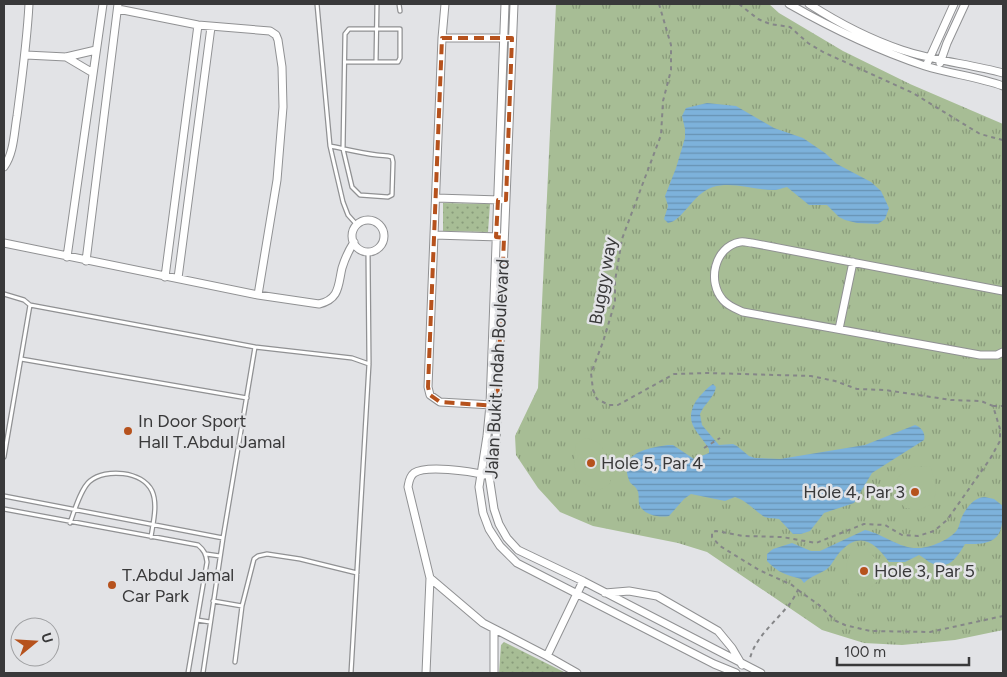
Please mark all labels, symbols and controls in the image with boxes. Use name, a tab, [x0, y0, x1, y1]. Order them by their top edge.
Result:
street label: Buggy way	[584, 235, 622, 326]
street label: Jalan Bukit Indah Boulevard	[480, 258, 514, 480]
place label: In Door Sport Hall T.Abdul Jamal	[138, 410, 285, 453]
marker: In Door Sport Hall T.Abdul Jamal	[122, 425, 134, 437]
place label: Hole 5, Par 4	[601, 452, 703, 474]
marker: Hole 5, Par 4	[585, 457, 597, 469]
place label: Hole 4, Par 3	[803, 481, 905, 503]
marker: Hole 4, Par 3	[909, 486, 921, 498]
place label: Hole 3, Par 5	[874, 560, 975, 582]
place label: T.Abdul Jamal Car Park	[122, 564, 234, 607]
marker: Hole 3, Par 5	[858, 565, 870, 577]
marker: T.Abdul Jamal Car Park	[106, 579, 118, 591]
north arrow	[10, 617, 60, 667]
text: U	[37, 631, 56, 645]
scale bar	[837, 634, 970, 666]
text: 100 m	[844, 643, 886, 661]

